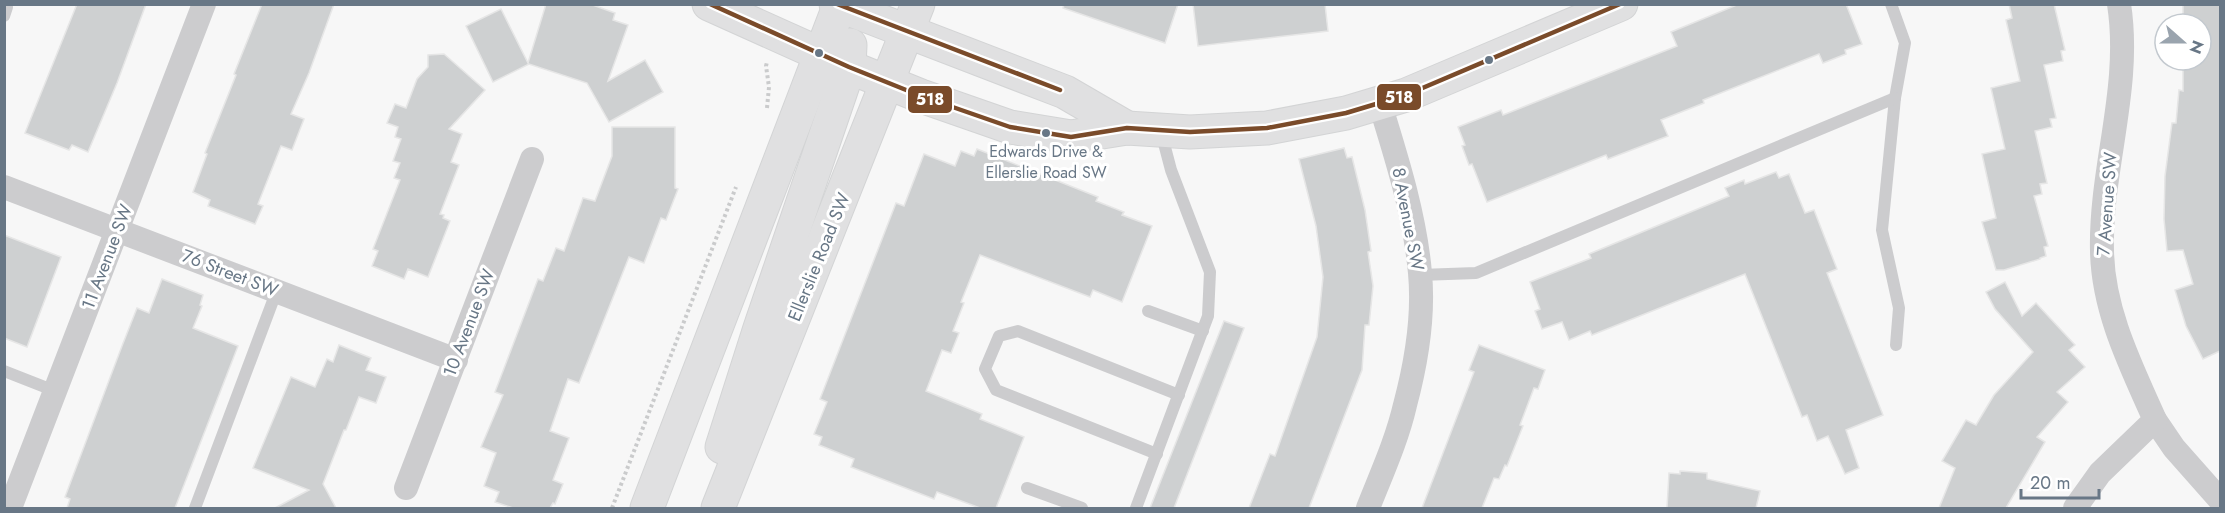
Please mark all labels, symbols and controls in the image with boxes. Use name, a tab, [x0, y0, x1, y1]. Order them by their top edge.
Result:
north arrow	[2153, 12, 2213, 72]
text: N	[2184, 37, 2210, 57]
unlabelled marker	[813, 47, 825, 59]
unlabelled marker	[1483, 54, 1495, 66]
line badge: 518	[1376, 83, 1422, 111]
line badge: 518	[907, 85, 953, 114]
text: 518	[1385, 86, 1413, 109]
text: 518	[916, 88, 944, 111]
marker: Edwards Drive & Ellerslie Road SW	[1040, 127, 1052, 139]
place label: Edwards Drive & Ellerslie Road SW	[985, 140, 1107, 184]
street label: 7 Avenue SW	[2090, 151, 2124, 257]
street label: 8 Avenue SW	[1385, 165, 1431, 273]
street label: Ellerslie Road SW	[781, 189, 857, 325]
street label: 11 Avenue SW	[75, 200, 139, 313]
street label: 76 Street SW	[178, 243, 282, 303]
street label: 10 Avenue SW	[437, 265, 502, 381]
scale bar	[2021, 462, 2099, 500]
text: 20 m	[2030, 470, 2070, 496]

